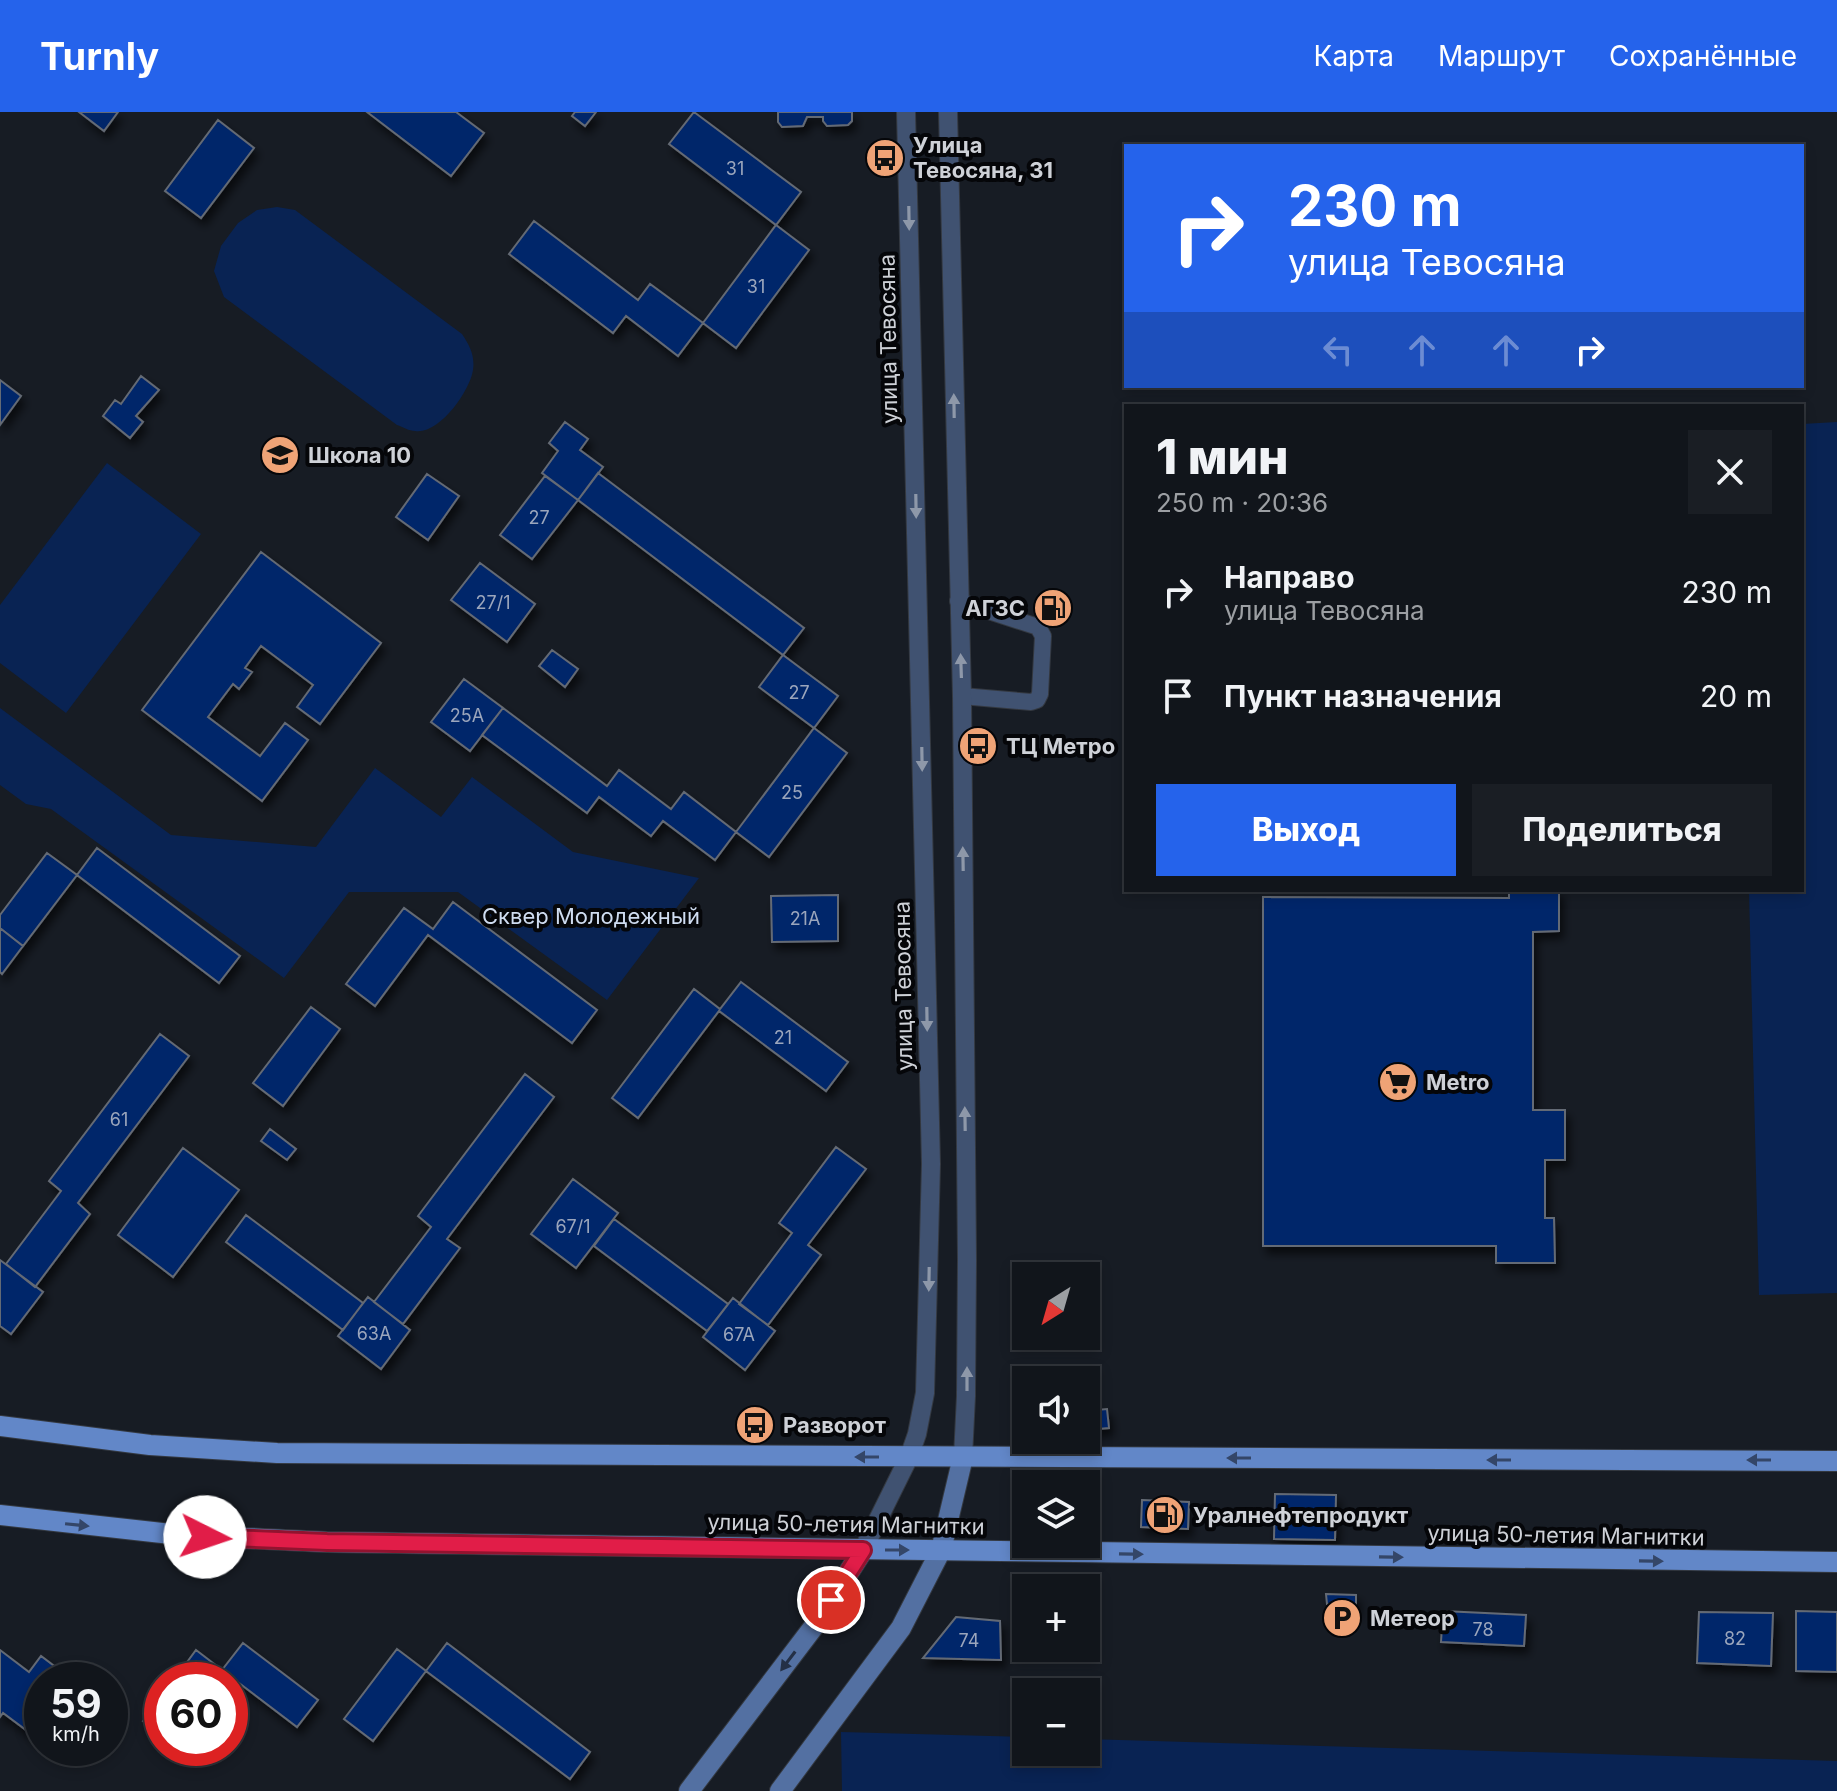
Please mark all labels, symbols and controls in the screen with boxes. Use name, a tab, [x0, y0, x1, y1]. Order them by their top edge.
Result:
text: Turnly	[40, 33, 159, 79]
text: Карта	[1314, 39, 1394, 73]
text: Маршрут	[1438, 39, 1565, 73]
text: Сохранённые	[1609, 39, 1797, 73]
place label: Улица Тевосяна, 31	[913, 132, 1053, 183]
bus stop icon: Улица Тевосяна, 31	[864, 137, 906, 179]
house number: 31	[726, 158, 744, 179]
text: 230 m	[1288, 172, 1462, 240]
icon: right	[1156, 176, 1260, 280]
one-way arrow	[903, 206, 915, 231]
text: улица Тевосяна	[1288, 240, 1566, 284]
street label: улица Тевосяна	[874, 254, 902, 424]
house number: 31	[747, 276, 765, 297]
icon: left	[1316, 328, 1360, 372]
icon: ahead	[1400, 328, 1444, 372]
icon: ahead	[1484, 328, 1528, 372]
icon: right	[1568, 328, 1612, 372]
one-way arrow	[948, 393, 960, 418]
text: 1 мин	[1156, 427, 1288, 486]
button: close	[1688, 430, 1772, 514]
school or university icon: Школа 10	[259, 434, 301, 476]
place label: Школа 10	[308, 442, 411, 468]
text: 250 m · 20:36	[1156, 487, 1328, 518]
one-way arrow	[910, 494, 923, 519]
house number: 27	[528, 507, 550, 528]
text: Направо	[1224, 559, 1355, 595]
icon: right	[1156, 570, 1200, 614]
text: 230 m	[1682, 574, 1772, 610]
fuel station icon: АГЗС	[1032, 587, 1074, 629]
house number: 27/1	[476, 592, 510, 613]
place label: АГЗС	[965, 595, 1025, 621]
text: улица Тевосяна	[1224, 595, 1425, 626]
one-way arrow	[955, 653, 968, 678]
icon: arrive	[1156, 674, 1200, 718]
text: Пункт назначения	[1224, 678, 1502, 714]
text: 20 m	[1700, 678, 1772, 714]
house number: 27	[788, 682, 810, 703]
house number: 25А	[450, 705, 484, 726]
bus stop icon: ТЦ Метро	[957, 725, 999, 767]
place label: ТЦ Метро	[1006, 733, 1115, 759]
one-way arrow	[916, 747, 929, 772]
house number: 25	[781, 782, 803, 803]
button: Выход	[1156, 784, 1456, 876]
button: Поделиться	[1472, 784, 1772, 876]
one-way arrow	[957, 846, 969, 871]
street label: улица Тевосяна	[889, 901, 917, 1071]
park label: Сквер Молодежный	[482, 903, 700, 929]
house number: 21А	[790, 908, 820, 929]
one-way arrow	[921, 1007, 933, 1032]
house number: 21	[774, 1027, 792, 1048]
supermarket icon: Metro	[1377, 1061, 1419, 1103]
place label: Metro	[1426, 1069, 1490, 1095]
one-way arrow	[959, 1106, 971, 1131]
house number: 61	[110, 1109, 128, 1130]
house number: 67/1	[555, 1216, 591, 1237]
north arrow	[1012, 1262, 1100, 1350]
map controls	[1012, 1262, 1100, 1766]
one-way arrow	[923, 1267, 936, 1292]
house number: 63А	[357, 1323, 391, 1344]
house number: 67А	[723, 1324, 755, 1345]
one-way arrow	[960, 1366, 973, 1391]
button: sound	[1012, 1366, 1100, 1454]
bus stop icon: Разворот	[734, 1404, 776, 1446]
place label: Разворот	[783, 1412, 886, 1438]
one-way arrow	[854, 1451, 879, 1463]
one-way arrow	[1226, 1452, 1251, 1464]
one-way arrow	[1486, 1454, 1511, 1466]
one-way arrow	[1746, 1454, 1771, 1467]
button: layers	[1012, 1470, 1100, 1558]
fuel station icon: Уралнефтепродукт	[1144, 1494, 1186, 1536]
position arrow	[163, 1495, 247, 1579]
place label: Уралнефтепродукт	[1193, 1502, 1408, 1528]
street label: улица 50-летия Магнитки	[707, 1509, 985, 1539]
one-way arrow	[65, 1518, 90, 1531]
street label: улица 50-летия Магнитки	[1427, 1520, 1705, 1550]
one-way arrow	[885, 1544, 910, 1556]
one-way arrow	[1119, 1548, 1144, 1561]
one-way arrow	[1379, 1551, 1404, 1564]
one-way arrow	[1639, 1554, 1664, 1567]
pin	[797, 1566, 865, 1634]
button: +	[1012, 1574, 1100, 1662]
icon: arrive	[809, 1578, 853, 1622]
parking icon: Метеор	[1321, 1597, 1363, 1639]
place label: Метеор	[1370, 1605, 1455, 1631]
house number: 78	[1472, 1619, 1494, 1640]
house number: 82	[1724, 1628, 1746, 1649]
house number: 74	[959, 1630, 979, 1651]
one-way arrow	[780, 1651, 796, 1671]
speed limit sign: 60	[144, 1662, 248, 1766]
button: −	[1012, 1678, 1100, 1766]
text: 59	[50, 1679, 102, 1728]
text: km/h	[52, 1722, 100, 1746]

